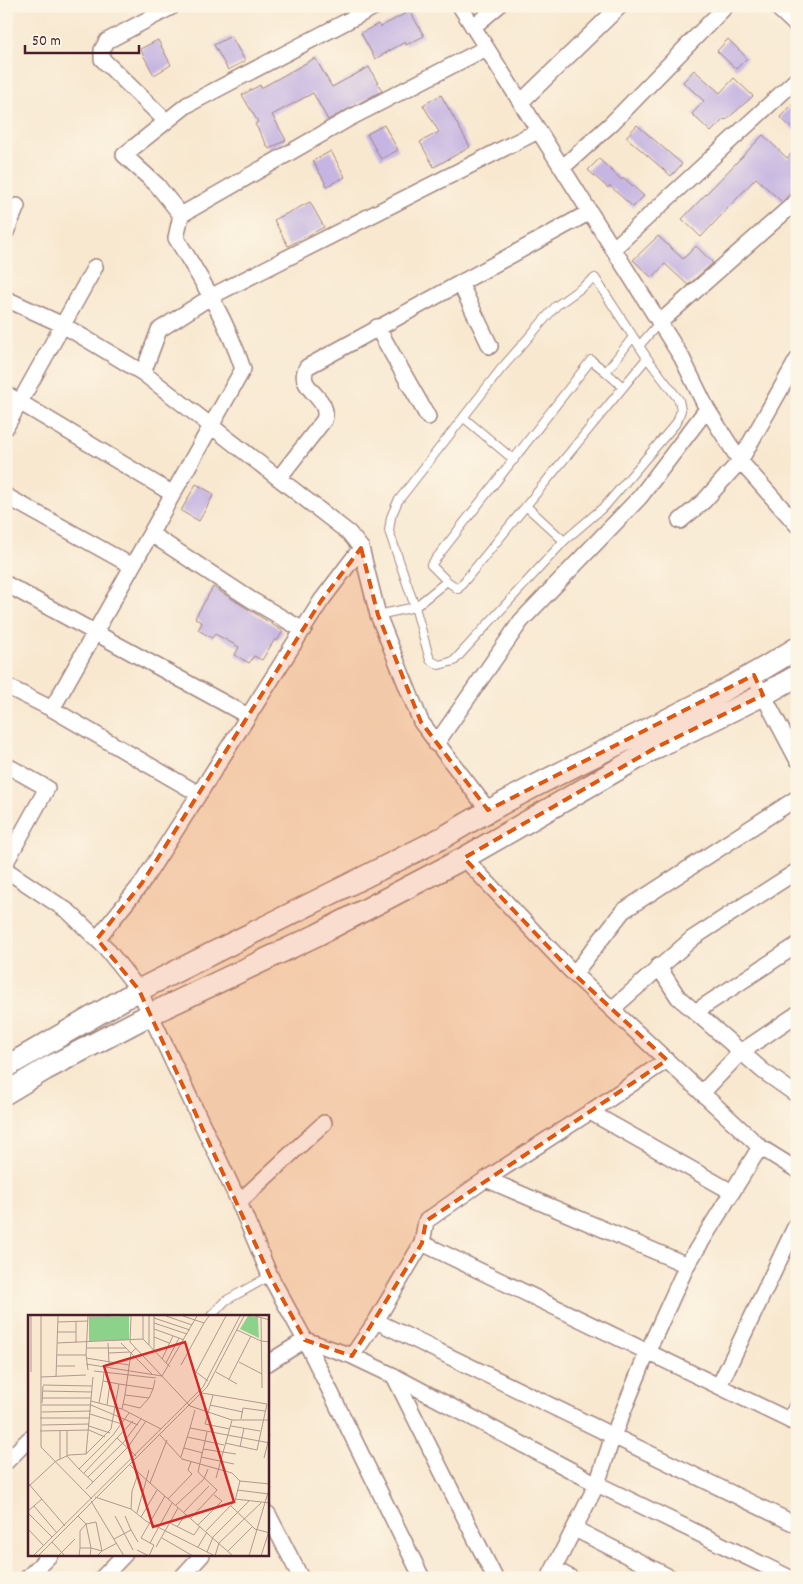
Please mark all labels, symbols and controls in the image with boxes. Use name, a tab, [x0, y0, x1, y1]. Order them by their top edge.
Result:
scale bar	[25, 22, 139, 54]
text: 50 m	[32, 31, 61, 53]
inset map	[28, 1315, 269, 1556]

